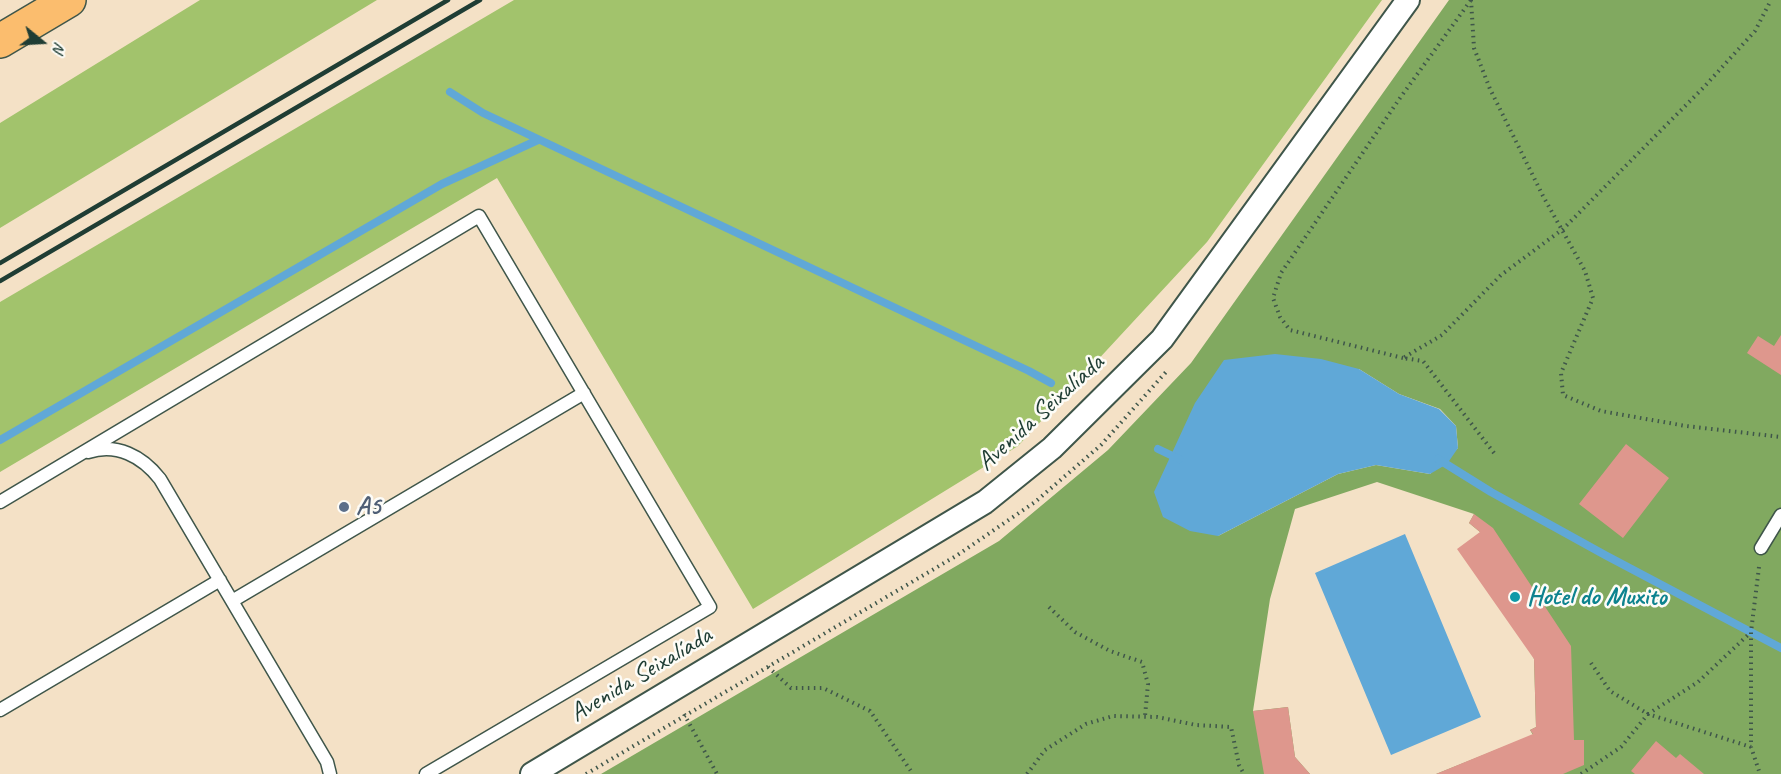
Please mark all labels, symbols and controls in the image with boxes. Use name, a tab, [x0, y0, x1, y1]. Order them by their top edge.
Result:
north arrow	[12, 12, 72, 72]
text: N	[48, 40, 70, 55]
street label: Avenida Seixalíada	[971, 348, 1111, 478]
place label: A5	[356, 491, 381, 523]
marker: A5	[337, 500, 351, 514]
place label: Hotel do Muxito	[1527, 581, 1666, 613]
marker: Hotel do Muxito	[1508, 590, 1522, 604]
street label: Avenida Seixalíada	[564, 620, 718, 730]

